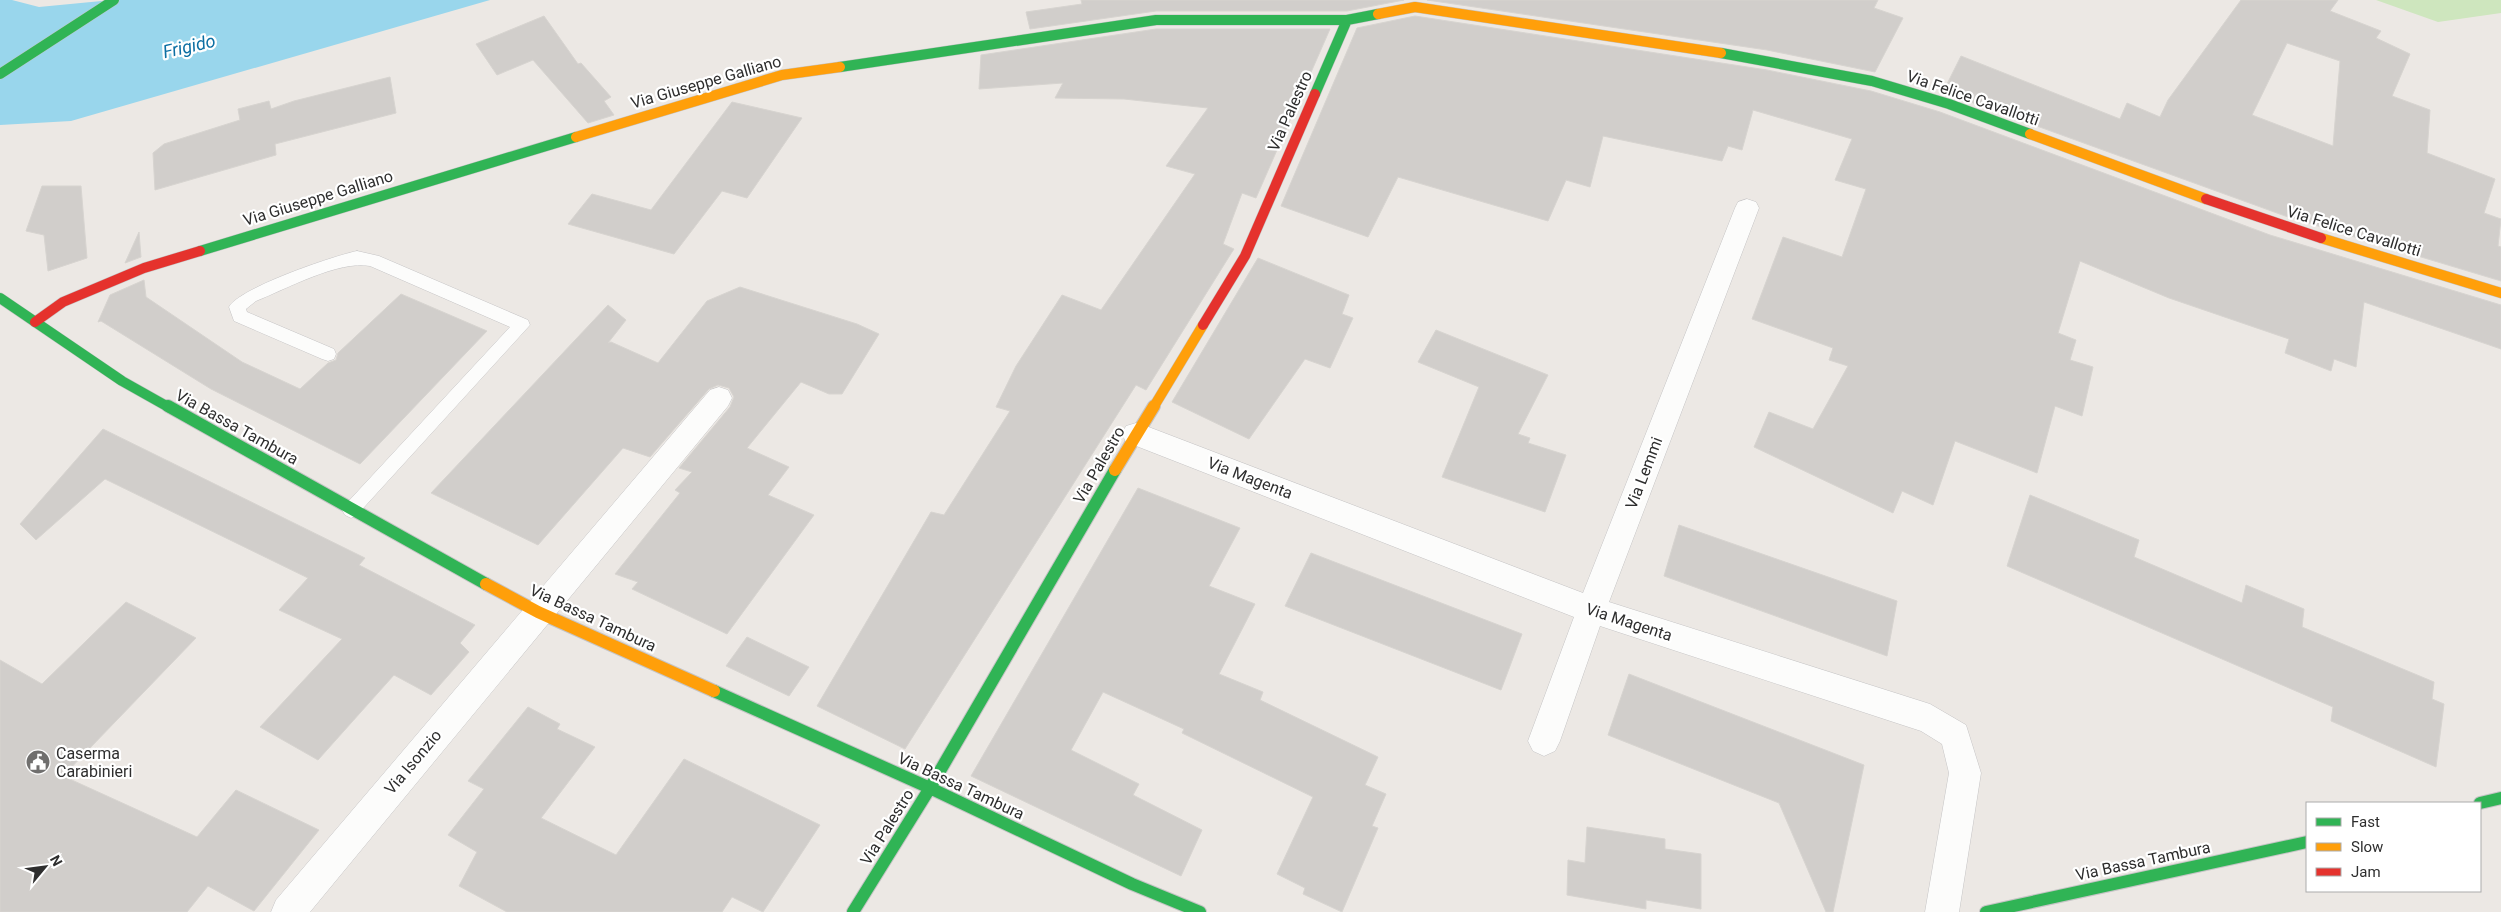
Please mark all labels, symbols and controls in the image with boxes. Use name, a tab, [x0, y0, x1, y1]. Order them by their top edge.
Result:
water label: Frigido	[161, 30, 217, 62]
street label: Via Giuseppe Galliano	[629, 51, 783, 113]
street label: Via Felice Cavallotti	[1904, 66, 2042, 130]
street label: Via Palestro	[1264, 68, 1316, 154]
street label: Via Giuseppe Galliano	[241, 166, 395, 230]
street label: Via Felice Cavallotti	[2285, 202, 2423, 260]
street label: Via Bassa Tambura	[172, 385, 302, 469]
street label: Via Palestro	[1069, 423, 1129, 507]
street label: Via Lemmi	[1622, 434, 1666, 512]
street label: Via Magenta	[1205, 453, 1295, 503]
street label: Via Bassa Tambura	[527, 580, 659, 656]
street label: Via Magenta	[1583, 599, 1675, 645]
street label: Via Isonzio	[381, 726, 445, 798]
place label: Caserma Carabinieri	[56, 744, 132, 781]
street label: Via Bassa Tambura	[895, 748, 1027, 824]
public building icon: Caserma Carabinieri	[25, 749, 51, 775]
street label: Via Palestro	[856, 786, 918, 868]
legend	[2306, 802, 2481, 892]
text: Fast	[2351, 813, 2380, 831]
street label: Via Bassa Tambura	[2074, 837, 2212, 885]
text: Slow	[2351, 838, 2383, 856]
north arrow	[20, 842, 70, 892]
text: N	[47, 852, 66, 869]
text: Jam	[2351, 863, 2381, 881]

